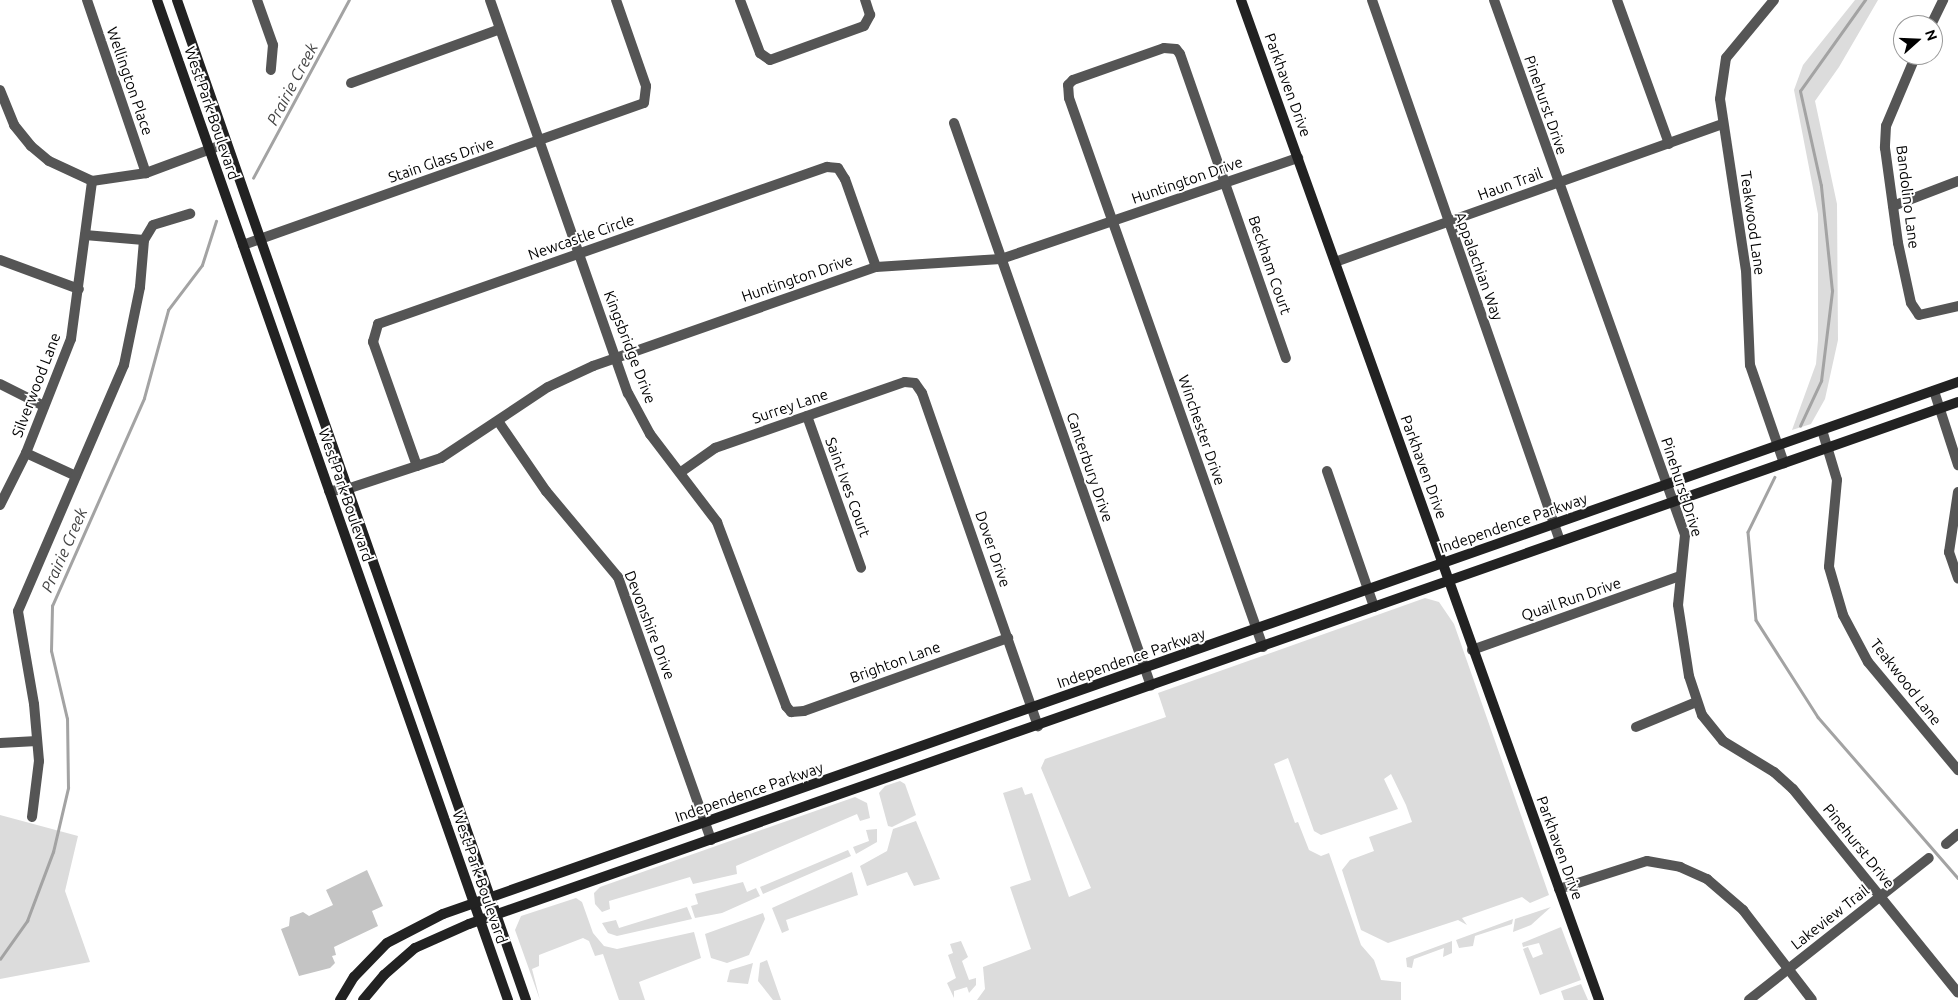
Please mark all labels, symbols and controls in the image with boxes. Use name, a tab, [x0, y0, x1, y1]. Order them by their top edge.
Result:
north arrow	[1893, 15, 1943, 65]
street label: Wellington Place	[103, 25, 157, 137]
text: N	[1922, 28, 1940, 43]
street label: Parkhaven Drive	[1261, 31, 1315, 139]
water label: Prairie Creek	[262, 40, 322, 128]
street label: West Park Boulevard	[181, 44, 243, 182]
street label: Pinehurst Drive	[1521, 53, 1571, 157]
street label: Stain Glass Drive	[386, 133, 496, 187]
street label: Bandolino Lane	[1893, 144, 1923, 250]
street label: Huntington Drive	[1129, 153, 1245, 207]
street label: Haun Trail	[1475, 164, 1545, 204]
street label: Teakwood Lane	[1737, 170, 1769, 276]
street label: Appalachian Way	[1451, 209, 1507, 323]
street label: Newcastle Circle	[526, 210, 636, 264]
street label: Beckham Court	[1245, 213, 1295, 317]
street label: Huntington Drive	[739, 251, 855, 305]
street label: Kingsbridge Drive	[600, 288, 660, 406]
street label: Silverwood Lane	[8, 330, 64, 440]
street label: Winchester Drive	[1175, 372, 1229, 488]
street label: Surrey Lane	[750, 385, 830, 427]
street label: Canterbury Drive	[1063, 410, 1117, 524]
street label: Parkhaven Drive	[1397, 413, 1451, 521]
street label: West Park Boulevard	[315, 426, 377, 564]
street label: Saint Ives Court	[822, 435, 874, 539]
street label: Pinehurst Drive	[1657, 435, 1707, 539]
street label: Independence Parkway	[1436, 489, 1590, 557]
water label: Prairie Creek	[37, 505, 91, 595]
street label: Dover Drive	[972, 508, 1014, 590]
street label: Devonshire Drive	[621, 568, 679, 682]
street label: Quail Run Drive	[1519, 574, 1623, 624]
street label: Independence Parkway	[1054, 624, 1208, 692]
street label: Teakwood Lane	[1867, 635, 1945, 729]
street label: Brighton Lane	[847, 637, 943, 687]
street label: Independence Parkway	[672, 758, 826, 826]
street label: Parkhaven Drive	[1533, 794, 1587, 902]
street label: Pinehurst Drive	[1819, 800, 1899, 892]
street label: West Park Boulevard	[449, 808, 511, 946]
street label: Lakeview Trail	[1787, 881, 1873, 953]

